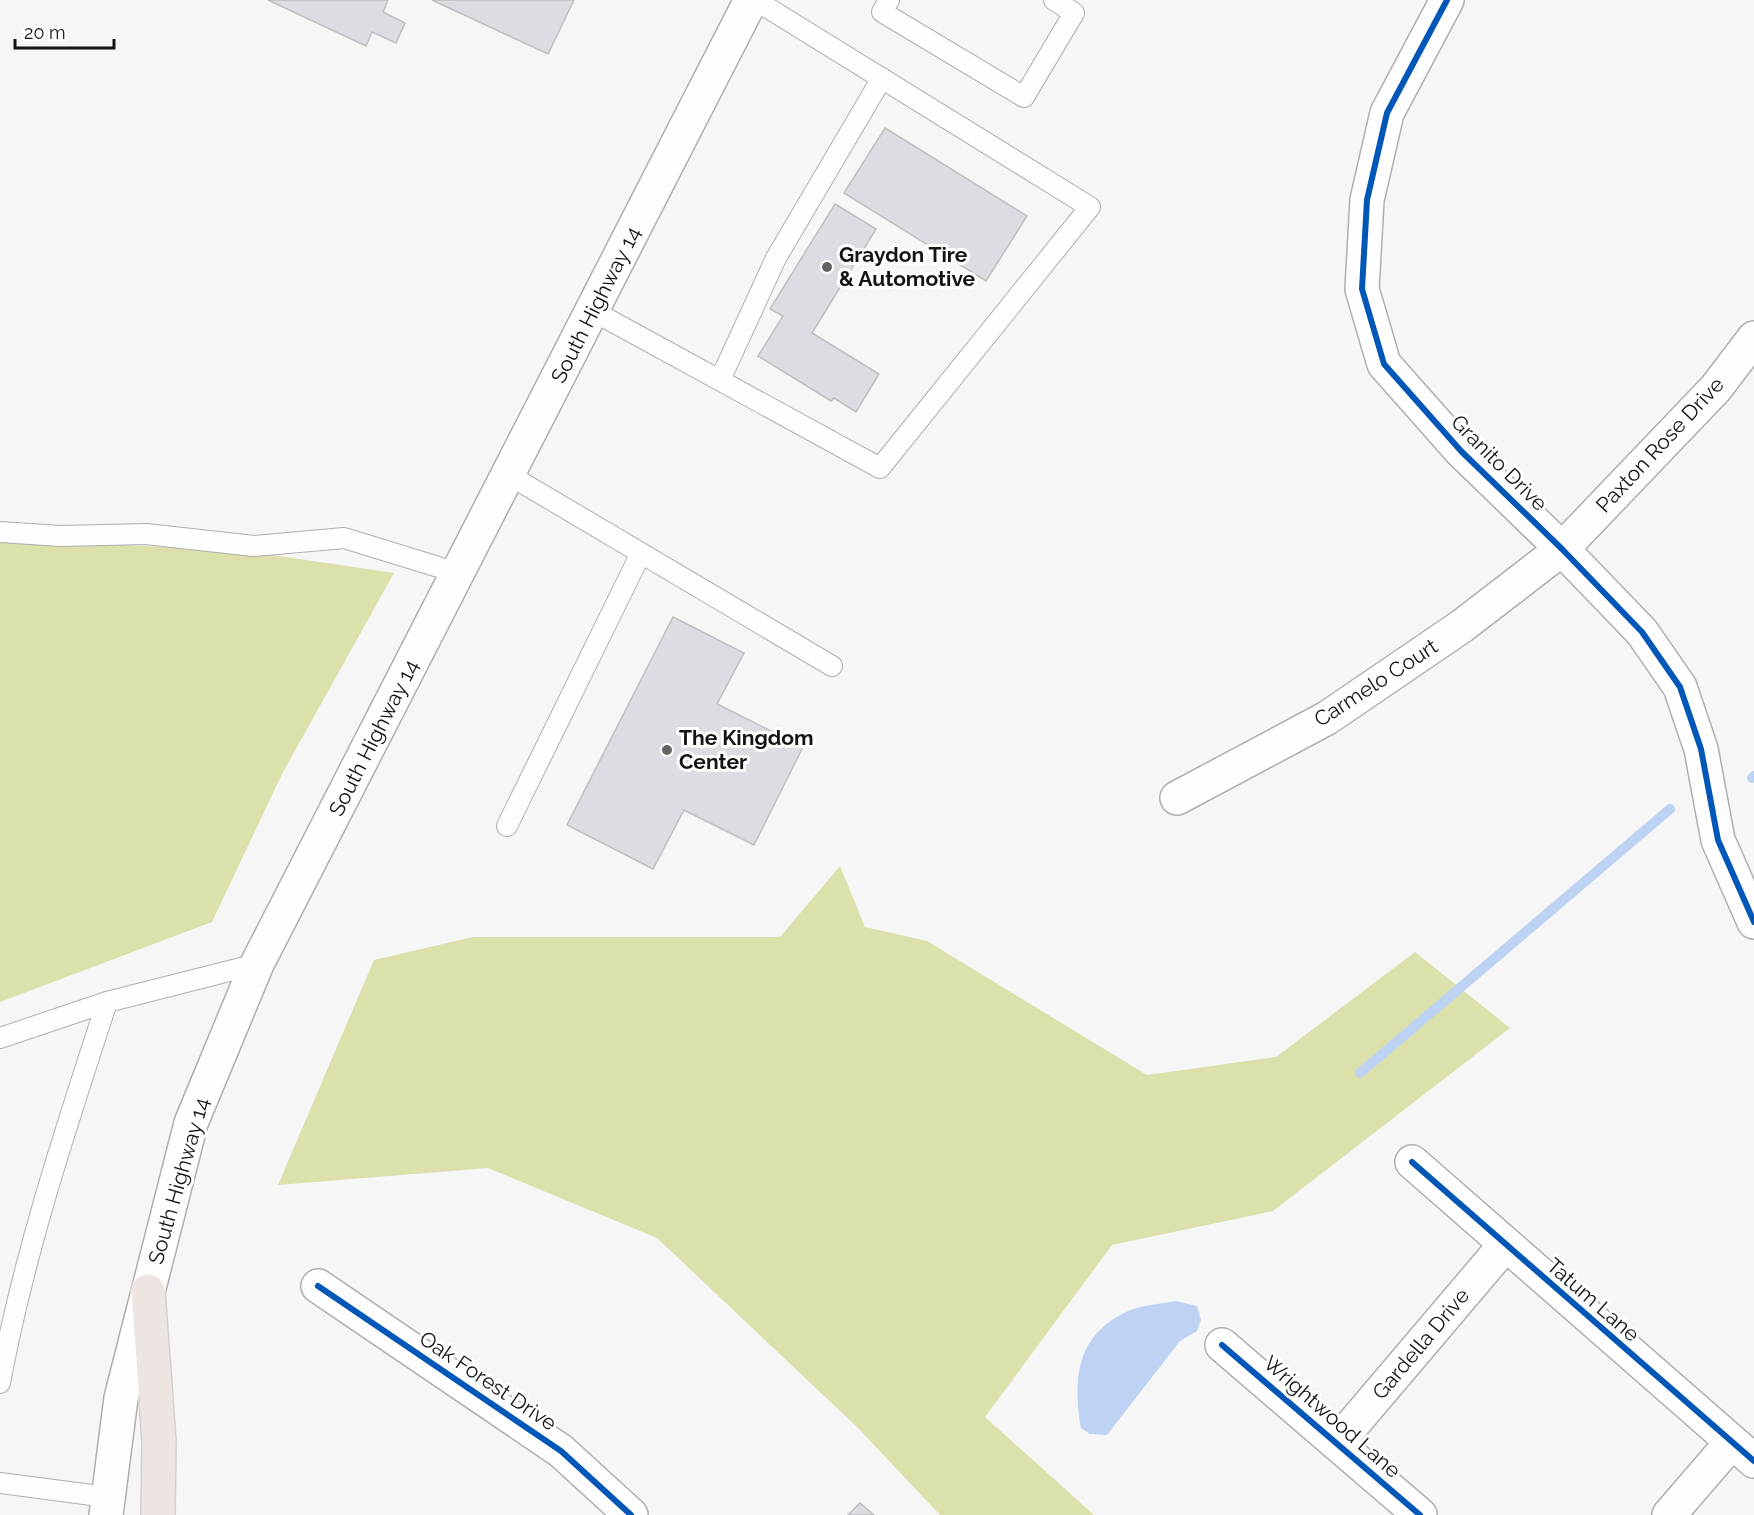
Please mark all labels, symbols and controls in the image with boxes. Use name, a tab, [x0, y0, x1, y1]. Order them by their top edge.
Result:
scale bar	[15, 12, 114, 50]
text: 20 m	[24, 22, 66, 43]
street label: South Highway 14	[545, 222, 646, 387]
place label: Graydon Tire & Automotive	[839, 242, 976, 291]
marker: Graydon Tire & Automotive	[820, 260, 834, 274]
street label: Paxton Rose Drive	[1591, 372, 1729, 517]
street label: Granito Drive	[1446, 409, 1553, 516]
street label: Carmelo Court	[1309, 633, 1442, 732]
street label: South Highway 14	[323, 655, 424, 820]
place label: The Kingdom Center	[679, 725, 814, 774]
marker: The Kingdom Center	[660, 743, 674, 757]
street label: South Highway 14	[143, 1095, 214, 1267]
street label: Tatum Lane	[1542, 1253, 1645, 1347]
street label: Gardella Drive	[1367, 1283, 1474, 1404]
street label: Oak Forest Drive	[415, 1326, 562, 1436]
street label: Wrightwood Lane	[1259, 1350, 1406, 1483]

